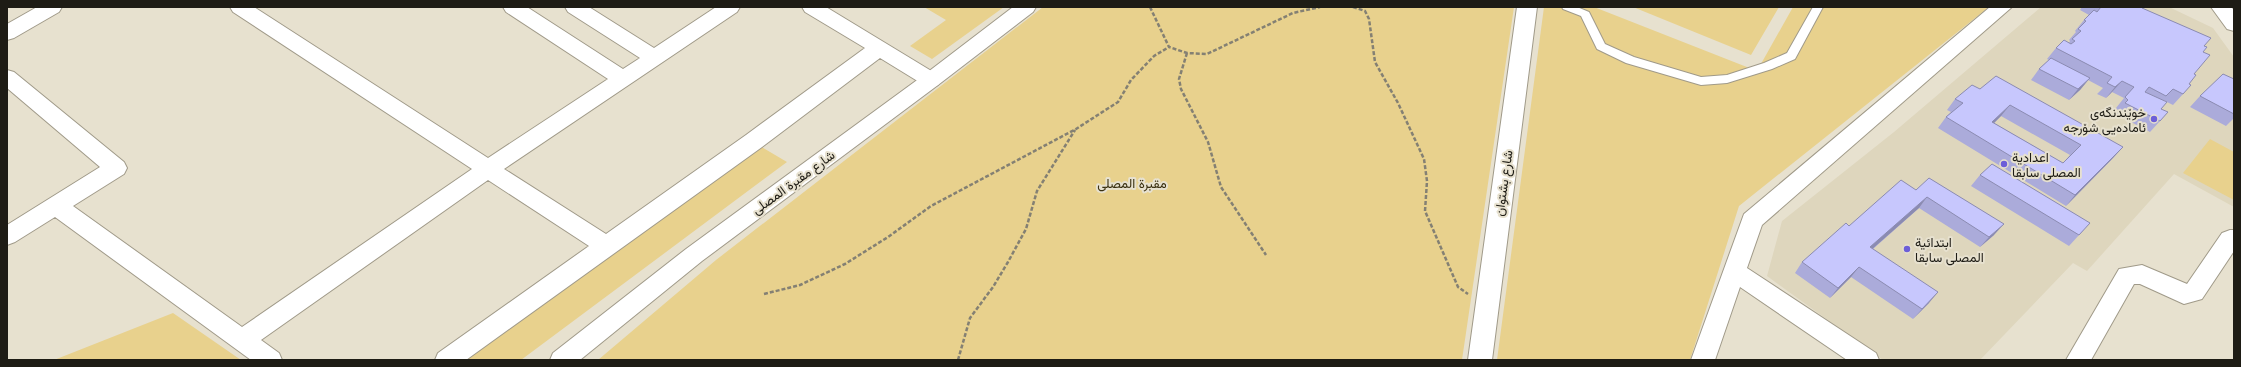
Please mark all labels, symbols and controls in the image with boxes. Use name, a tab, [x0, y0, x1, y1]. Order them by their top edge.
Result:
place label: خوێندنگەی ئامادەیی شۆرجە	[2063, 104, 2146, 136]
marker: خوێندنگەی ئامادەیی شۆرجە	[2149, 114, 2159, 124]
street label: شارع مقبرة المصلى	[748, 147, 839, 219]
street label: شارع بشتوان	[1490, 149, 1518, 217]
place label: اعدادية المصلى سابقا	[2012, 149, 2081, 181]
marker: اعدادية المصلى سابقا	[1999, 159, 2009, 169]
park label: مقبرة المصلى	[1097, 175, 1167, 192]
place label: ابتدائية المصلى سابقا	[1915, 234, 1984, 266]
marker: ابتدائية المصلى سابقا	[1902, 244, 1912, 254]

